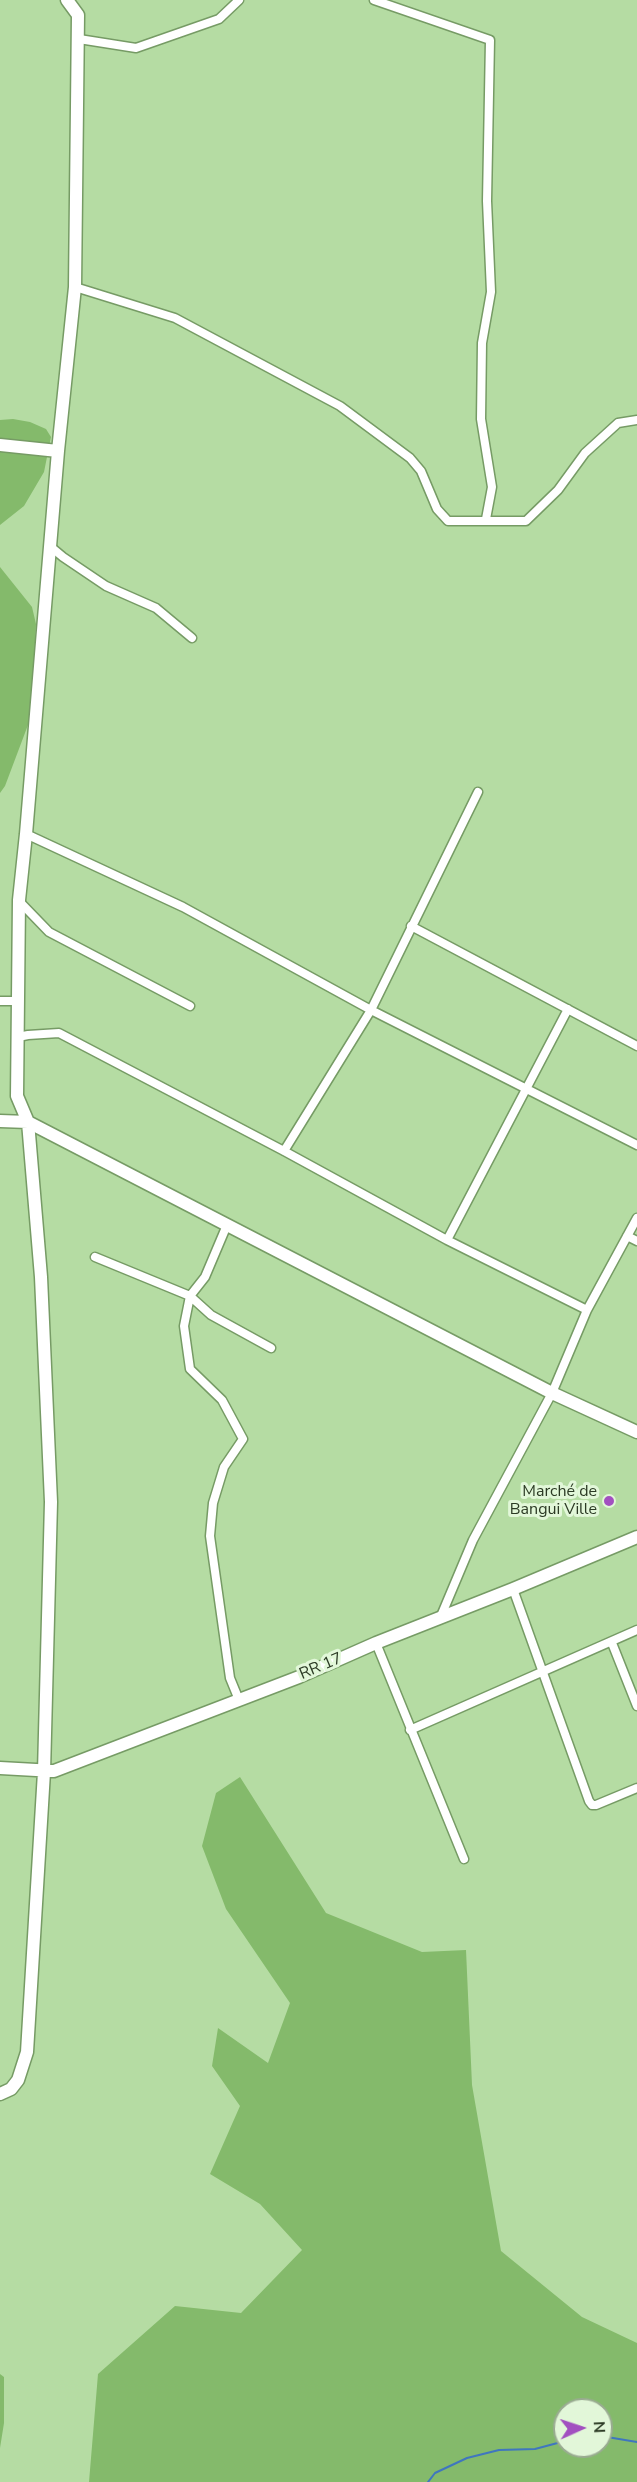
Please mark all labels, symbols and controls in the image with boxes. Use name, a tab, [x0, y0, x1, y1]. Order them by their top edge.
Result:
place label: Marché de Bangui Ville	[510, 1482, 597, 1520]
marker: Marché de Bangui Ville	[602, 1494, 616, 1508]
street label: RR 17	[297, 1649, 345, 1685]
north arrow	[553, 2398, 613, 2458]
text: N	[588, 2421, 610, 2434]

